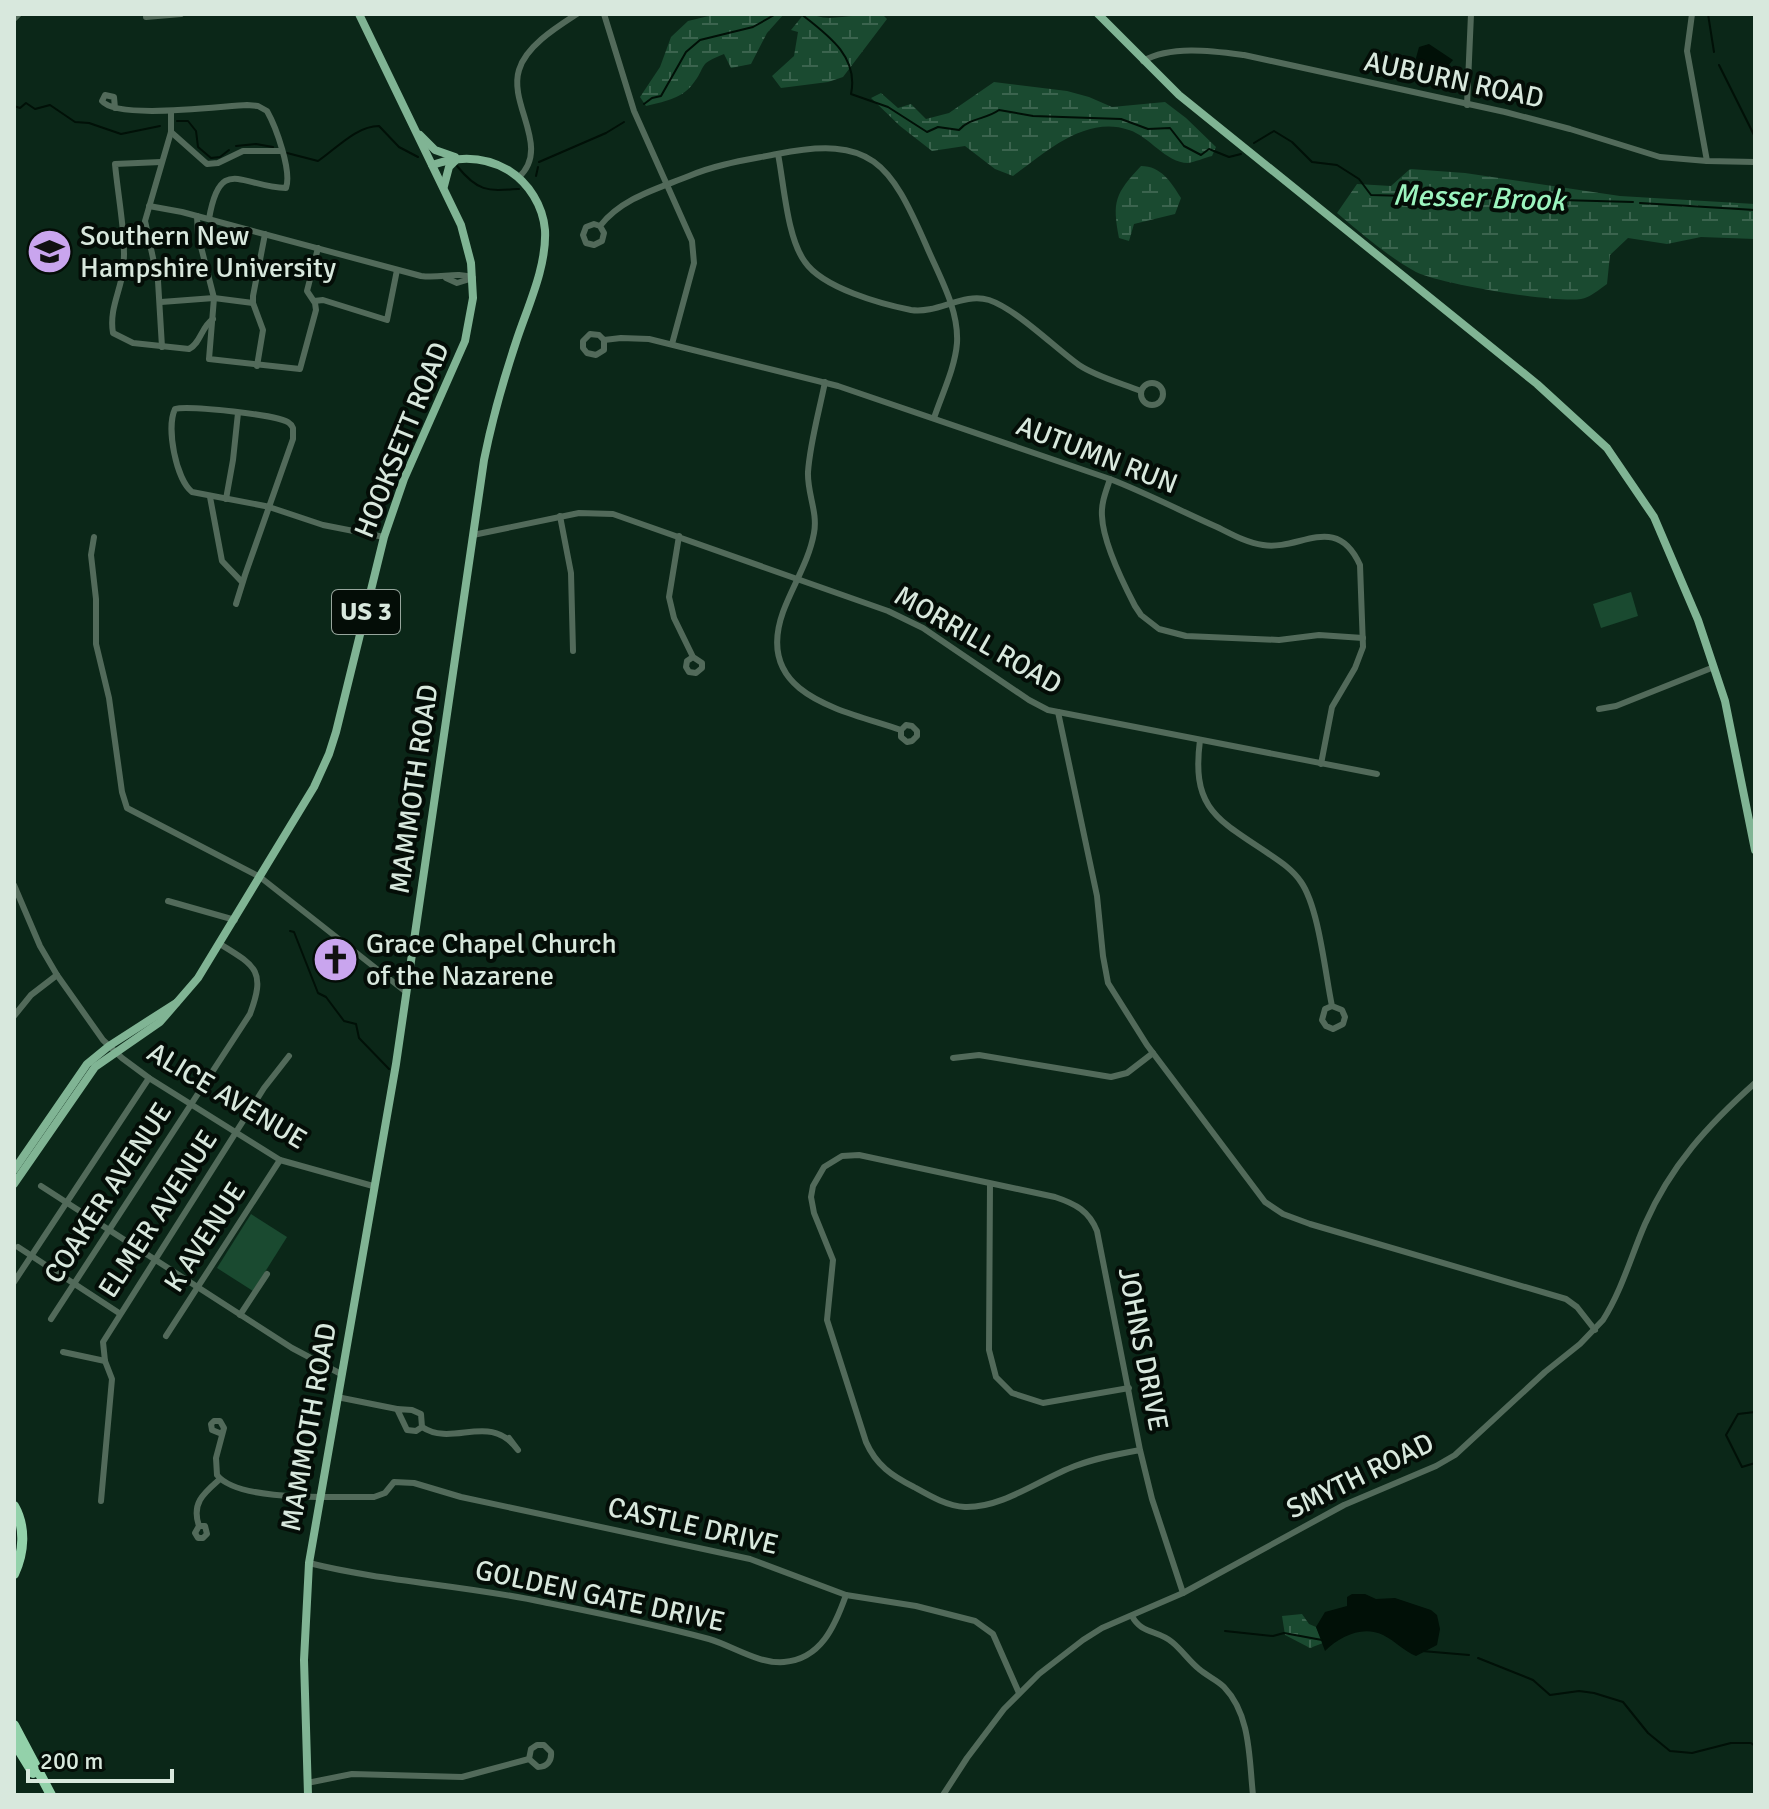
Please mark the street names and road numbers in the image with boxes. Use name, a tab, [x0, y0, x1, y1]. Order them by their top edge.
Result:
street label: AUBURN ROAD	[1361, 44, 1547, 116]
street label: HOOKSETT ROAD	[347, 337, 457, 543]
street label: AUTUMN RUN	[1012, 409, 1182, 501]
street label: MORRILL ROAD	[888, 578, 1068, 702]
road number: US 3	[332, 590, 400, 634]
street label: MAMMOTH ROAD	[382, 682, 446, 896]
street label: ALICE AVENUE	[141, 1035, 313, 1157]
street label: COAKER AVENUE	[37, 1096, 179, 1290]
street label: ELMER AVENUE	[91, 1124, 225, 1304]
street label: K AVENUE	[157, 1176, 253, 1298]
street label: JOHNS DRIVE	[1111, 1265, 1175, 1433]
street label: MAMMOTH ROAD	[274, 1320, 344, 1534]
street label: SMYTH ROAD	[1281, 1426, 1439, 1526]
street label: CASTLE DRIVE	[604, 1490, 782, 1562]
street label: GOLDEN GATE DRIVE	[472, 1553, 728, 1639]

